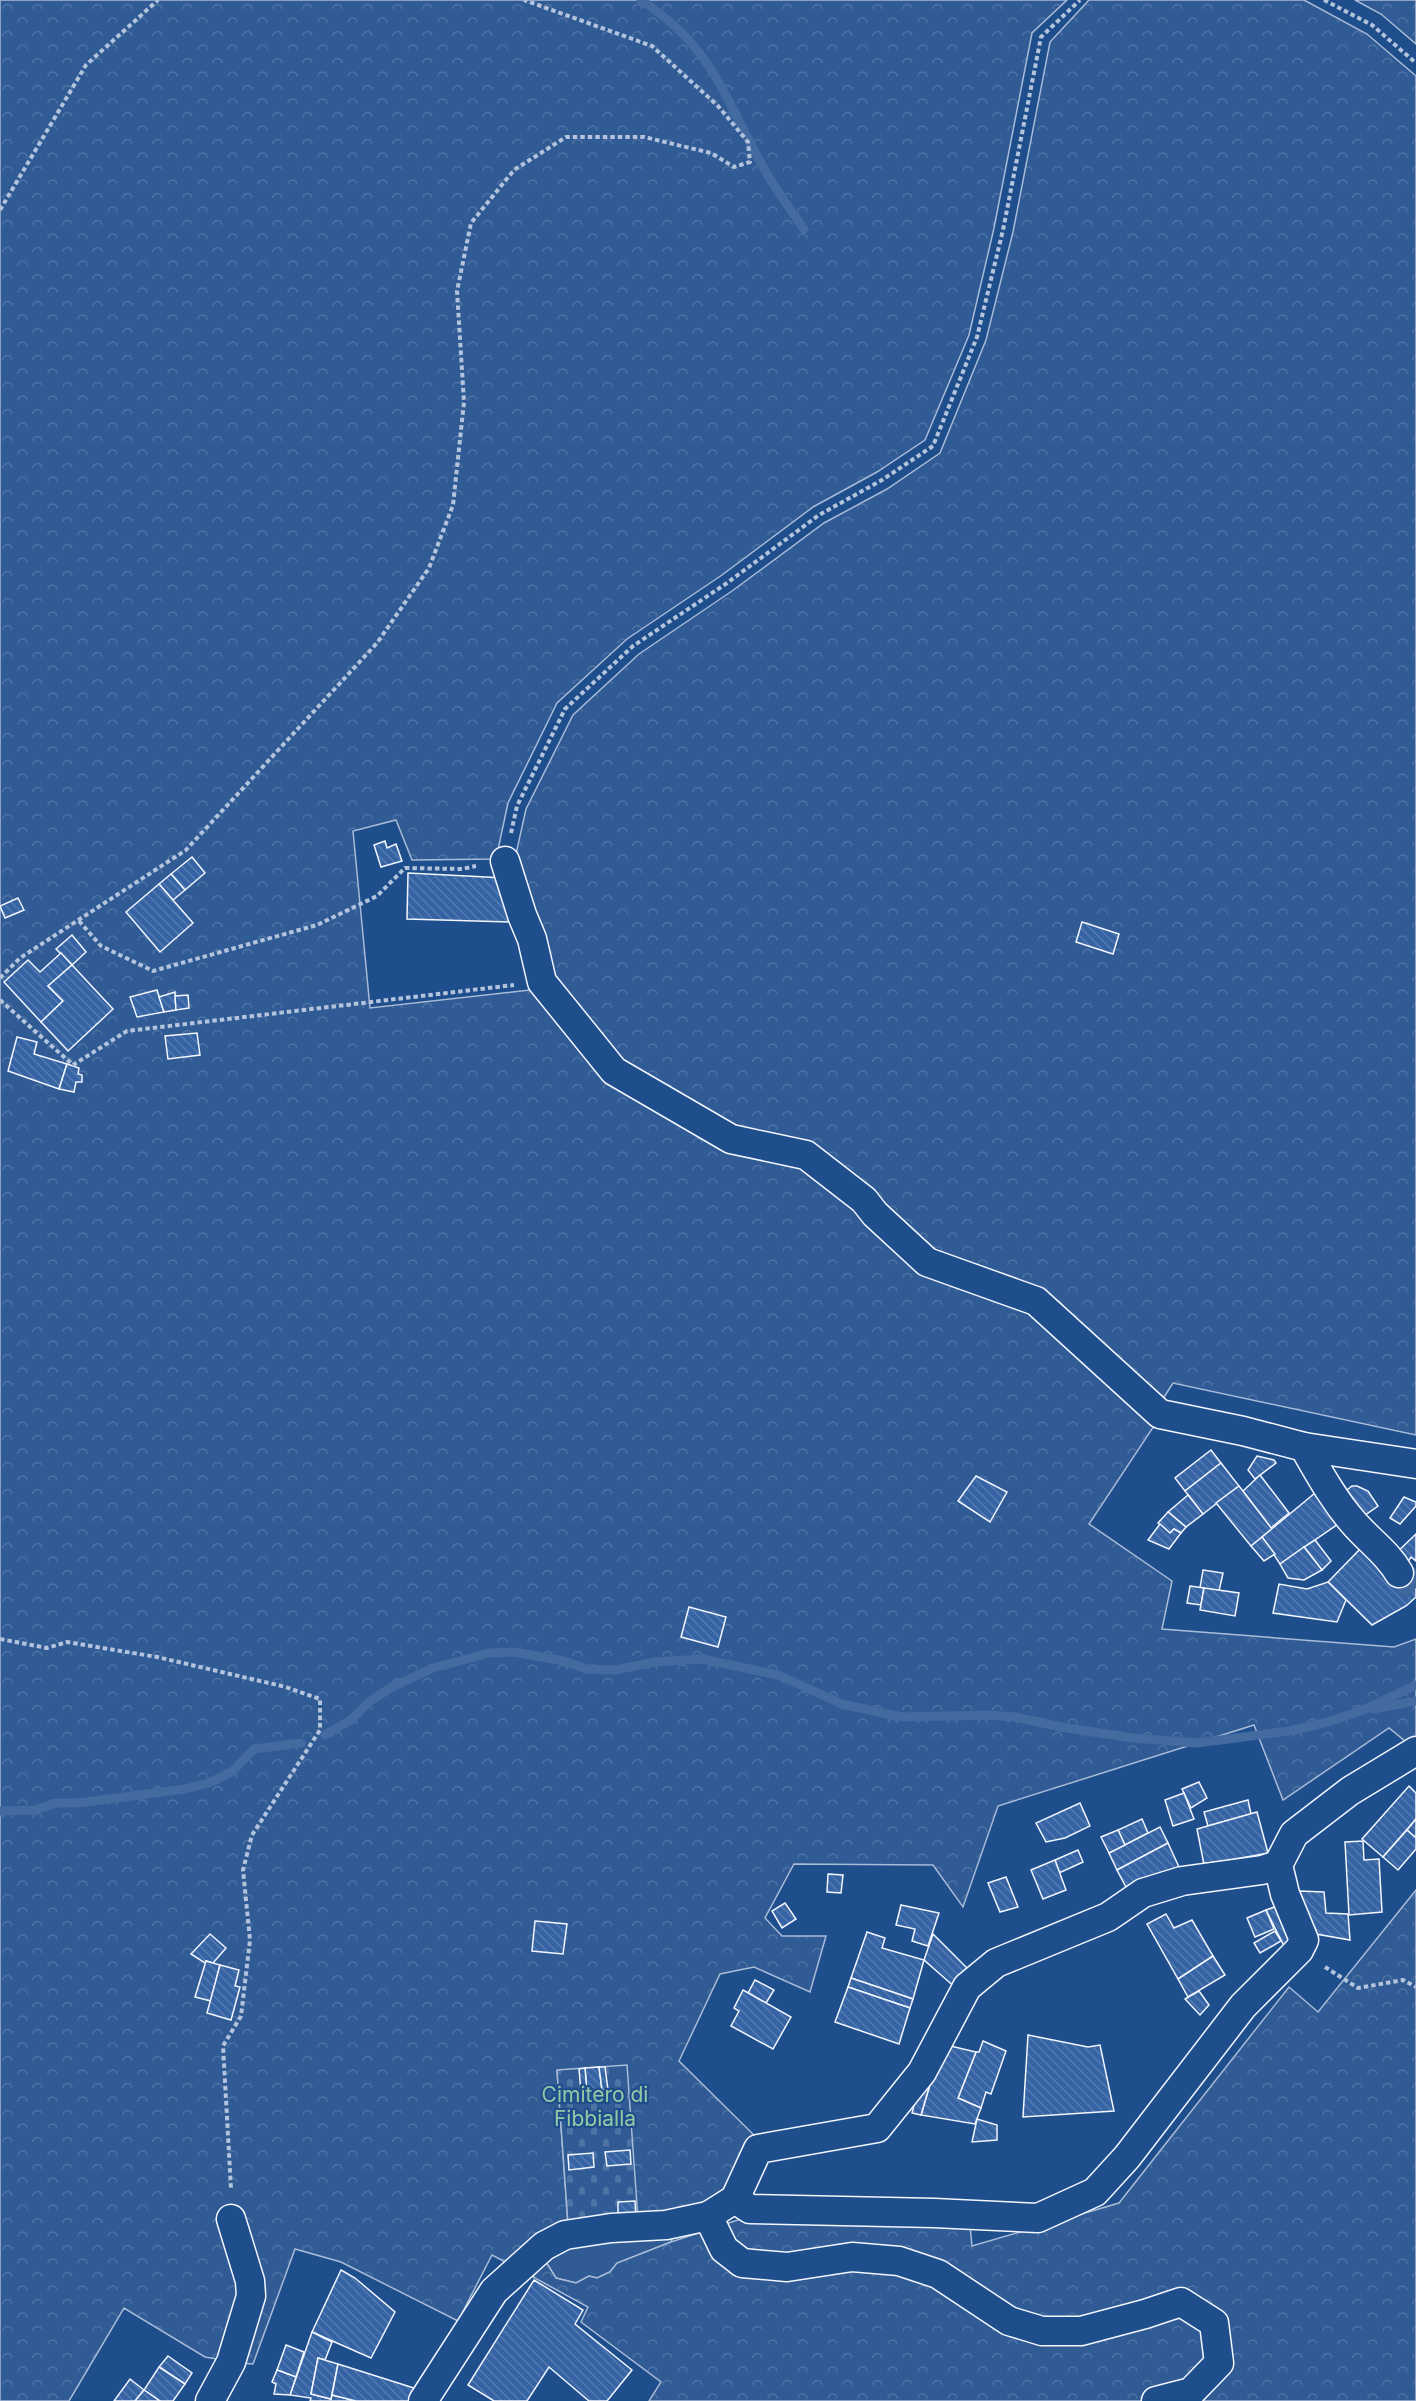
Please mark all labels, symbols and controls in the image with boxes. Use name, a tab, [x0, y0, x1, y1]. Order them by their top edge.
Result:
park label: Cimitero di Fibbialla	[542, 2082, 648, 2131]

